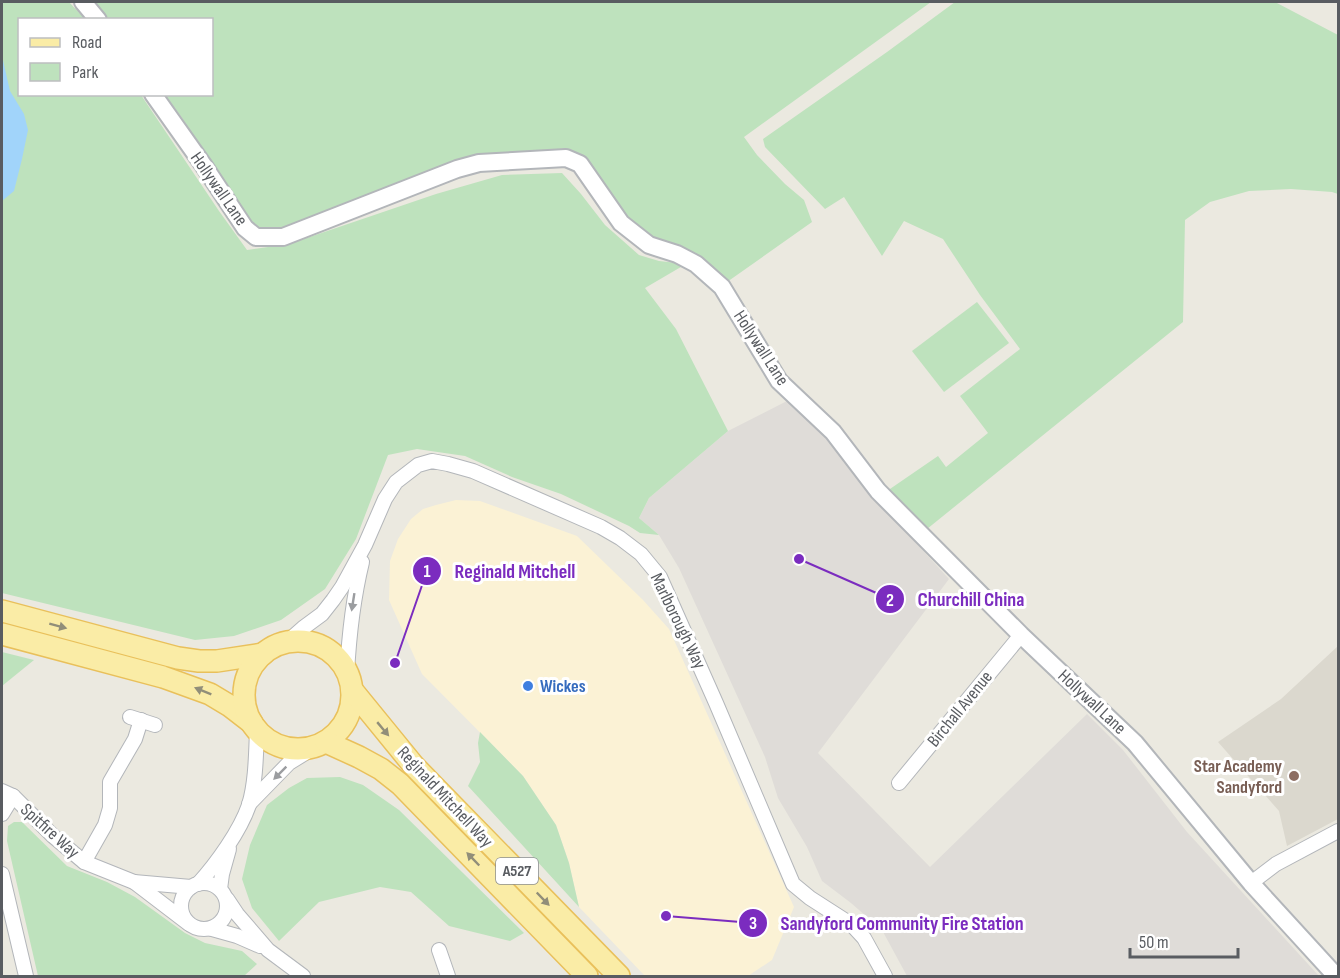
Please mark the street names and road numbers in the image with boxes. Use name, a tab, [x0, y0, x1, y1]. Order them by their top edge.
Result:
street label: Hollywall Lane	[186, 148, 252, 230]
street label: Hollywall Lane	[729, 307, 793, 389]
street label: Marlborough Way	[646, 570, 710, 672]
street label: Hollywall Lane	[1054, 665, 1130, 739]
street label: Birchall Avenue	[923, 667, 997, 751]
street label: Reginald Mitchell Way	[393, 742, 497, 852]
street label: Spitfire Way	[16, 799, 84, 863]
road number: A527	[496, 858, 538, 884]

